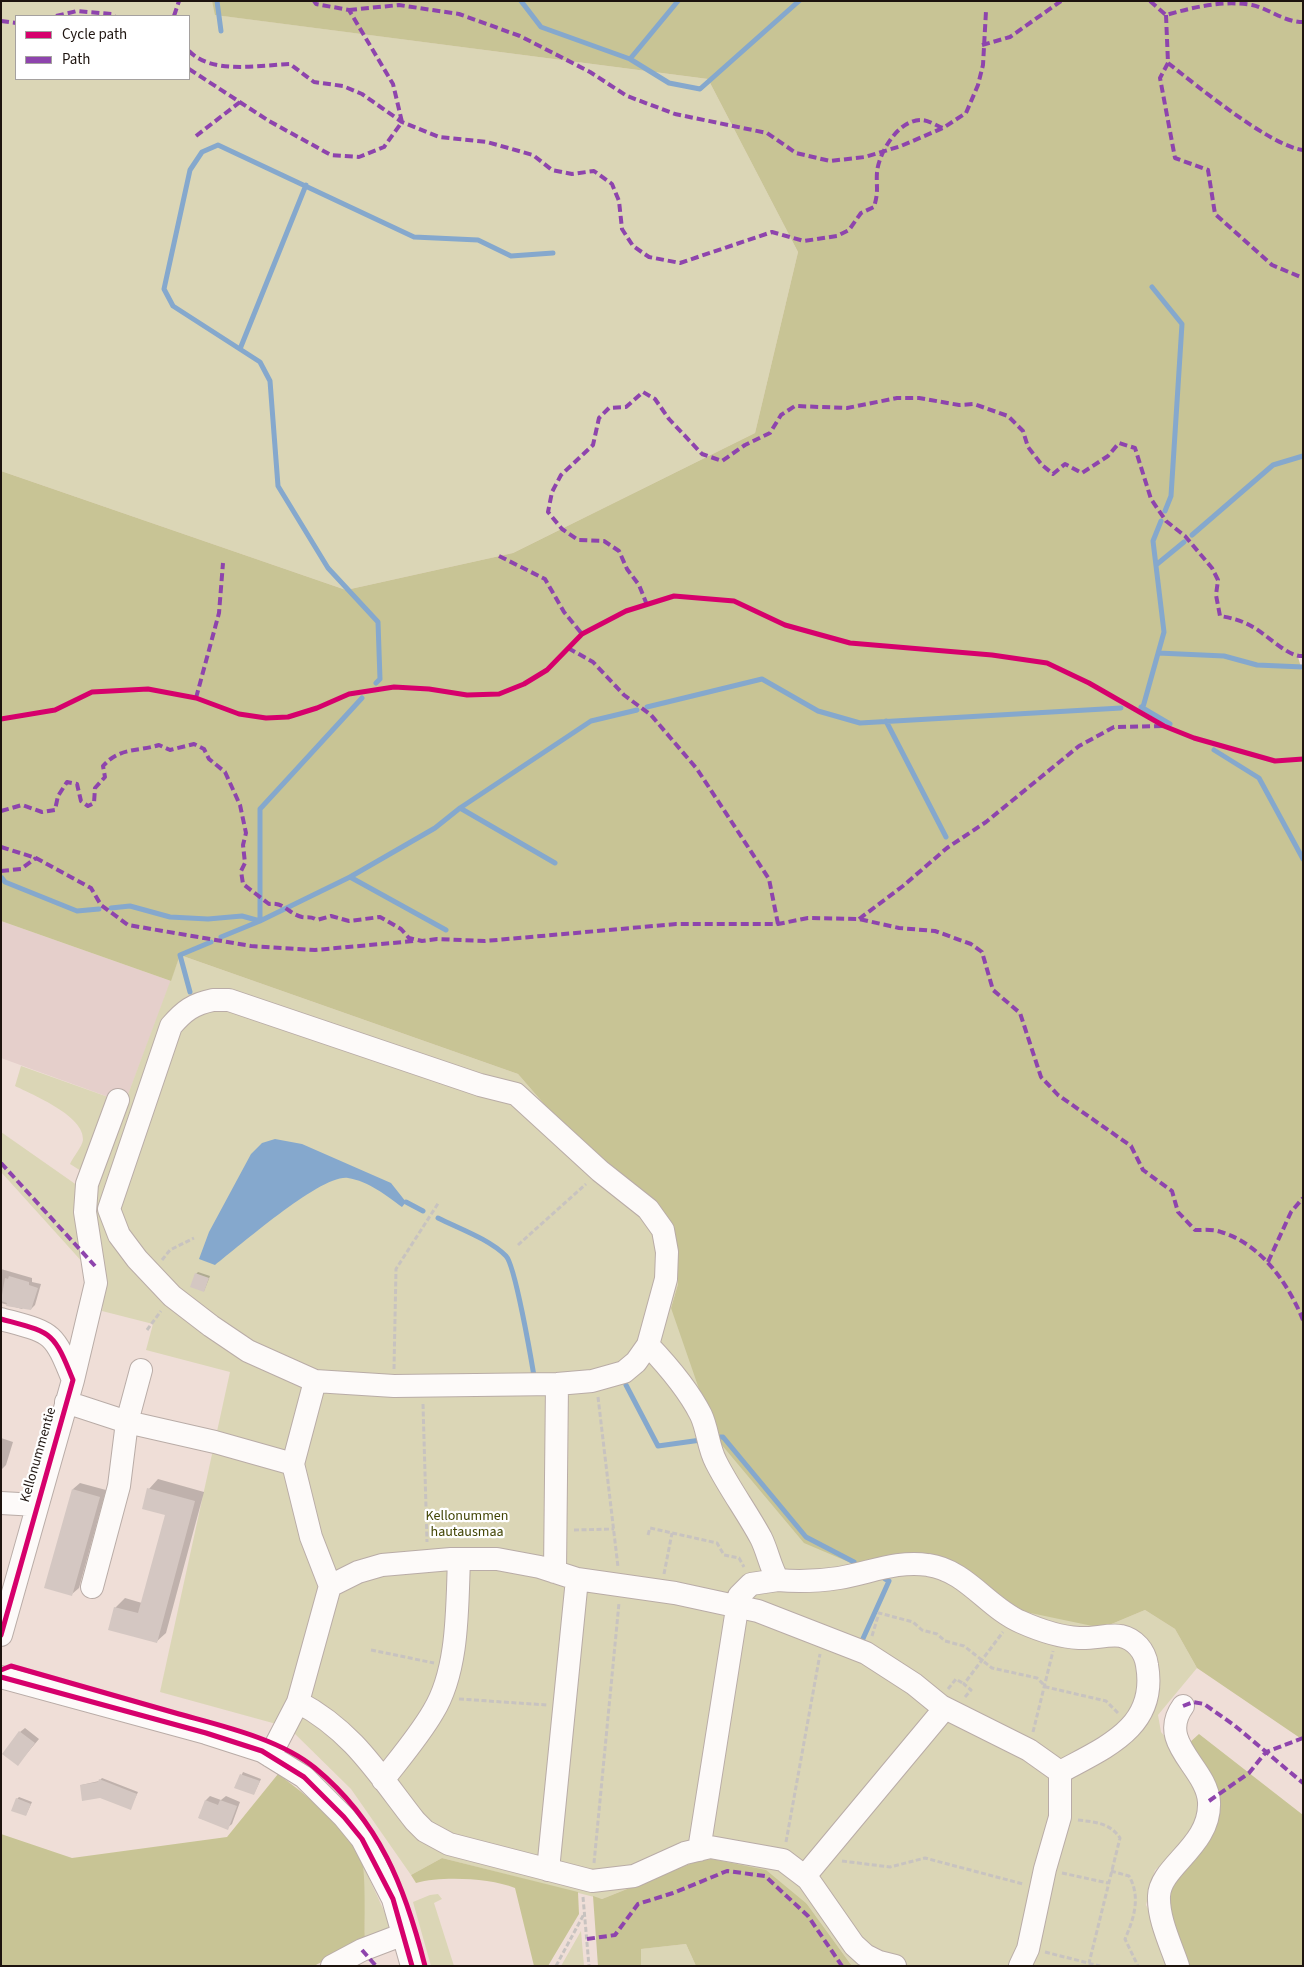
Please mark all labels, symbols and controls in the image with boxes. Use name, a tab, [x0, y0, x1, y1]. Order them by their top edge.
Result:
legend	[15, 15, 190, 80]
text: Cycle path	[62, 24, 127, 45]
text: Path	[62, 49, 90, 70]
street label: Kellonummentie	[17, 1406, 61, 1504]
park label: Kellonummen hautausmaa	[426, 1509, 508, 1541]

